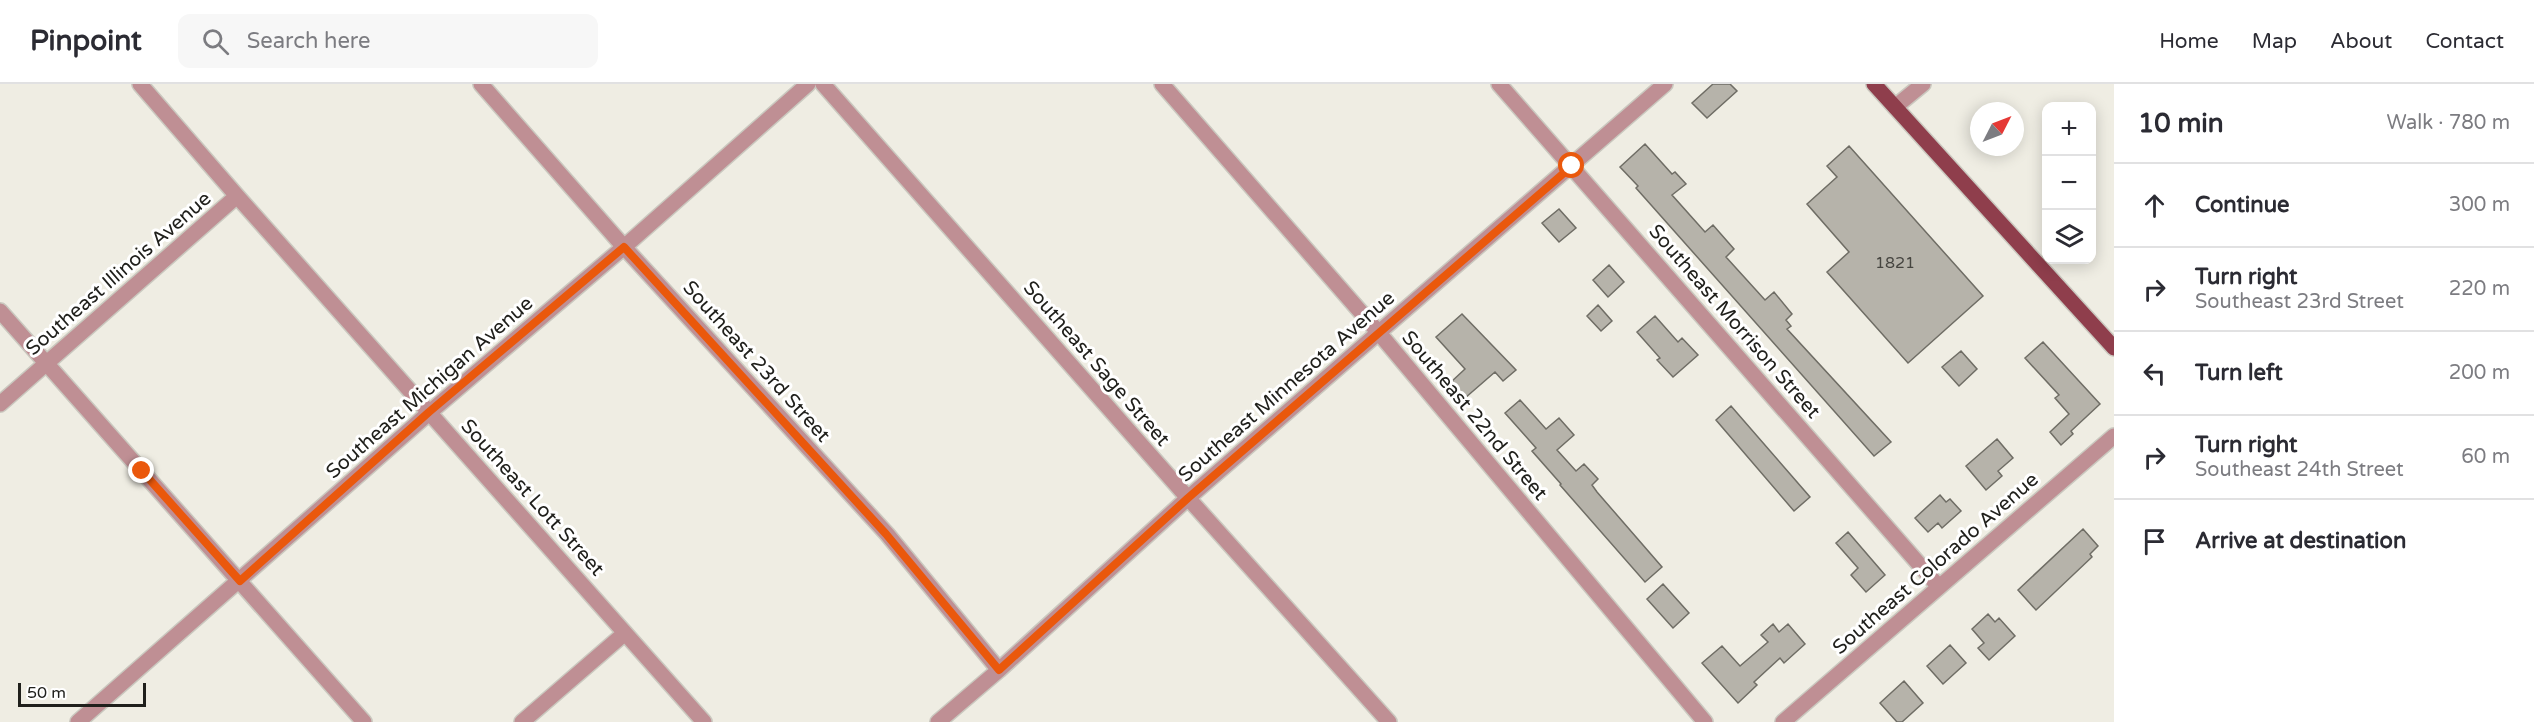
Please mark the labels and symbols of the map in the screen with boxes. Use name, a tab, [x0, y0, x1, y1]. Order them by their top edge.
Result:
north arrow	[1970, 102, 2024, 156]
route start	[1558, 152, 1584, 178]
street label: Southeast Illinois Avenue	[21, 187, 216, 361]
street label: Southeast Morrison Street	[1643, 220, 1825, 424]
house number: 1821	[1875, 253, 1915, 273]
street label: Southeast 23rd Street	[677, 276, 835, 448]
street label: Southeast Sage Street	[1018, 276, 1175, 452]
street label: Southeast Minnesota Avenue	[1174, 286, 1400, 487]
street label: Southeast Michigan Avenue	[321, 291, 538, 484]
street label: Southeast 22nd Street	[1396, 326, 1552, 505]
street label: Southeast Lott Street	[456, 414, 609, 581]
route end	[128, 457, 154, 483]
street label: Southeast Colorado Avenue	[1828, 468, 2043, 660]
scale bar	[18, 680, 146, 708]

